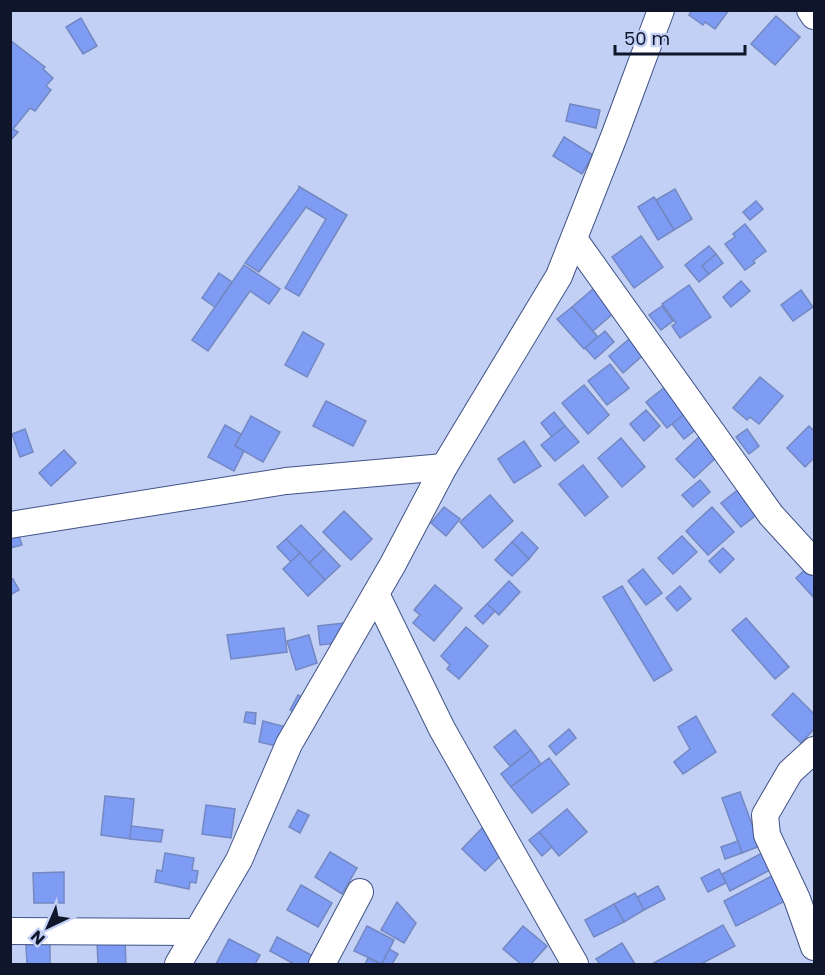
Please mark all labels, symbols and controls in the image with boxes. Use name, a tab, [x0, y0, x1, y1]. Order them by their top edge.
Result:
scale bar	[615, 18, 746, 56]
text: 50 m	[624, 26, 670, 51]
north arrow	[18, 897, 78, 957]
text: N	[26, 925, 50, 950]

